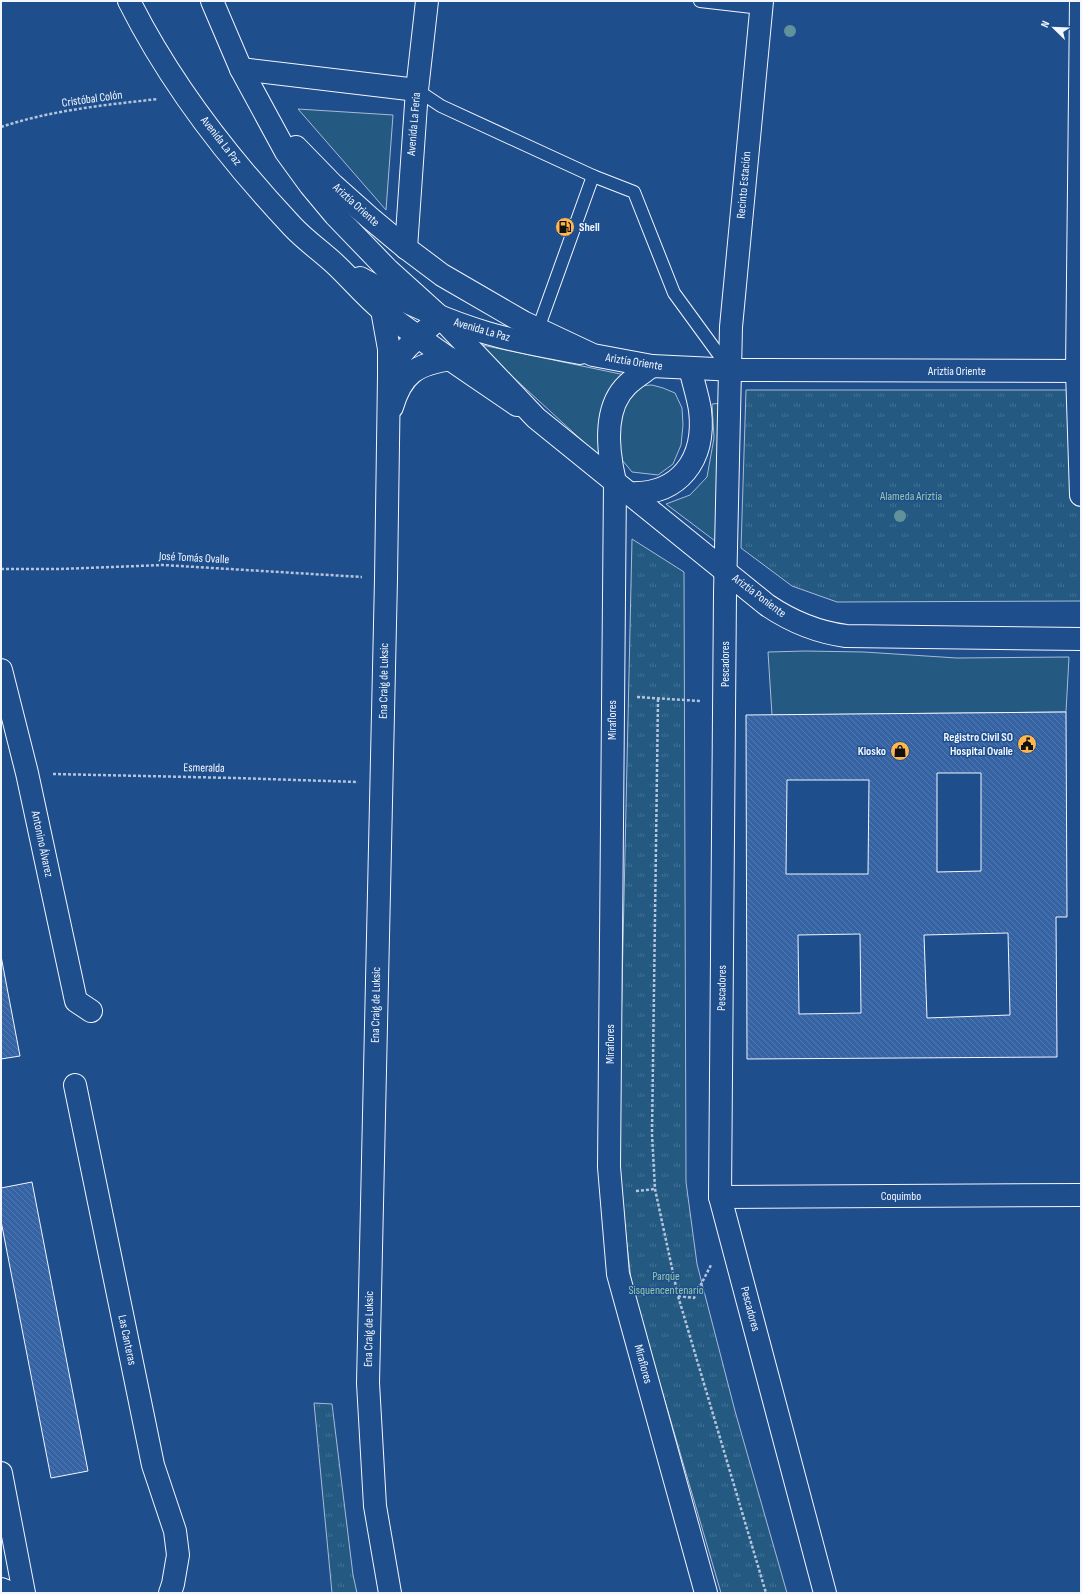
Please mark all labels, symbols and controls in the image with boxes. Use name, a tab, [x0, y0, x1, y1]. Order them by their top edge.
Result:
north arrow	[1034, 8, 1074, 48]
text: N	[1038, 19, 1052, 30]
street label: Cristóbal Colón	[61, 87, 123, 111]
street label: Avenida La Feria	[404, 91, 424, 157]
street label: Avenida La Paz	[197, 113, 245, 169]
street label: Recinto Estación	[734, 151, 754, 219]
street label: Ariztía Oriente	[329, 179, 383, 230]
fuel station icon: Shell	[554, 216, 576, 238]
place label: Shell	[579, 220, 600, 235]
street label: Avenida La Paz	[451, 315, 513, 345]
street label: Ariztía Oriente	[603, 350, 664, 374]
street label: Ariztía Oriente	[927, 364, 986, 379]
park label: Alameda Ariztia	[879, 489, 942, 504]
street label: José Tomás Ovalle	[157, 549, 230, 567]
street label: Ariztía Poniente	[728, 570, 789, 621]
street label: Pescadores	[718, 641, 733, 687]
street label: Ena Craig de Luksic	[376, 643, 392, 719]
street label: Miraflores	[605, 700, 620, 740]
place label: Registro Civil SO Hospital Ovalle	[943, 730, 1013, 759]
public building icon: Registro Civil SO Hospital Ovalle	[1016, 733, 1038, 755]
shop icon: Kiosko	[889, 740, 911, 762]
place label: Kiosko	[858, 744, 886, 759]
street label: Esmeralda	[183, 760, 225, 776]
street label: Antonino Álvarez	[27, 808, 56, 879]
street label: Pescadores	[714, 965, 730, 1011]
street label: Ena Craig de Luksic	[368, 967, 384, 1043]
street label: Miraflores	[603, 1024, 618, 1064]
street label: Coquimbo	[881, 1189, 921, 1204]
park label: Parque Sisquencentenario	[628, 1269, 704, 1298]
street label: Pescadores	[737, 1285, 763, 1333]
street label: Ena Craig de Luksic	[361, 1291, 377, 1367]
street label: Las Canteras	[114, 1313, 140, 1367]
street label: Miraflores	[631, 1343, 655, 1385]

